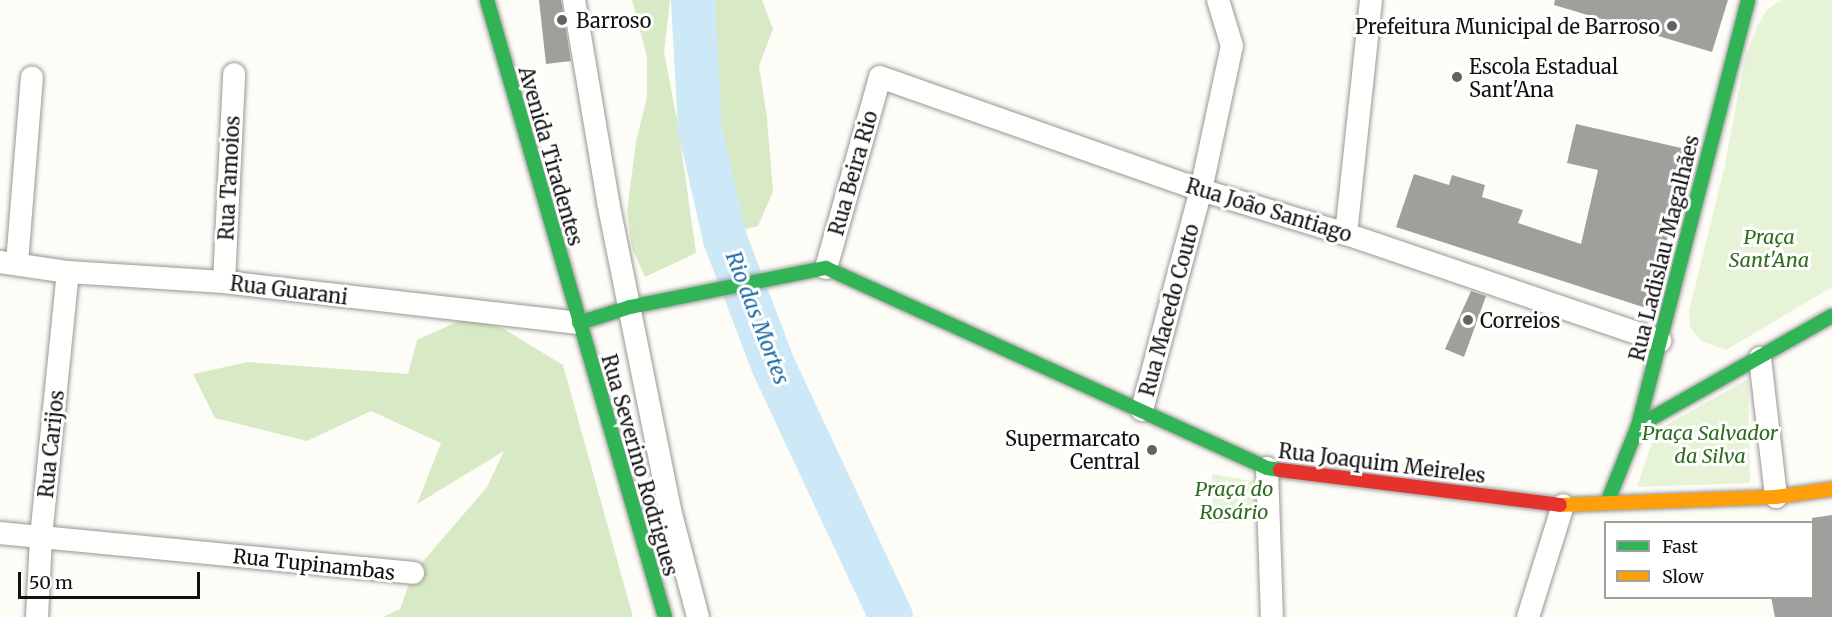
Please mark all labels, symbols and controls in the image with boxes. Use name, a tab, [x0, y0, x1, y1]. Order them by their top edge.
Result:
place label: Barroso	[576, 8, 651, 32]
marker: Barroso	[553, 11, 571, 29]
place label: Prefeitura Municipal de Barroso	[1355, 14, 1660, 38]
marker: Prefeitura Municipal de Barroso	[1665, 19, 1679, 33]
place label: Escola Estadual Sant'Ana	[1469, 54, 1618, 101]
street label: Avenida Tiradentes	[514, 64, 588, 248]
marker: Escola Estadual Sant'Ana	[1450, 70, 1464, 84]
street label: Rua Beira Rio	[824, 108, 882, 238]
street label: Rua Tamoios	[214, 115, 244, 241]
street label: Rua Ladislau Magalhães	[1624, 133, 1704, 363]
street label: Rua João Santiago	[1183, 173, 1355, 247]
street label: Rua Macedo Couto	[1134, 221, 1204, 399]
park label: Praça Sant'Ana	[1729, 224, 1809, 271]
water label: Rio das Mortes	[720, 248, 794, 388]
street label: Rua Guarani	[229, 271, 349, 309]
place label: Correios	[1480, 308, 1560, 332]
marker: Correios	[1461, 313, 1475, 327]
street label: Rua Severino Rodrigues	[597, 351, 683, 579]
street label: Rua Carijos	[33, 389, 69, 499]
park label: Praça Salvador da Silva	[1642, 421, 1778, 468]
place label: Supermarcato Central	[1005, 426, 1140, 473]
street label: Rua Joaquim Meireles	[1277, 438, 1487, 488]
marker: Supermarcato Central	[1145, 443, 1159, 457]
park label: Praça do Rosário	[1195, 477, 1273, 524]
legend	[1604, 521, 1814, 599]
text: Fast	[1662, 535, 1698, 558]
street label: Rua Tupinambas	[232, 544, 396, 584]
scale bar	[21, 560, 202, 598]
text: Slow	[1662, 565, 1704, 588]
text: 50 m	[29, 571, 73, 594]

